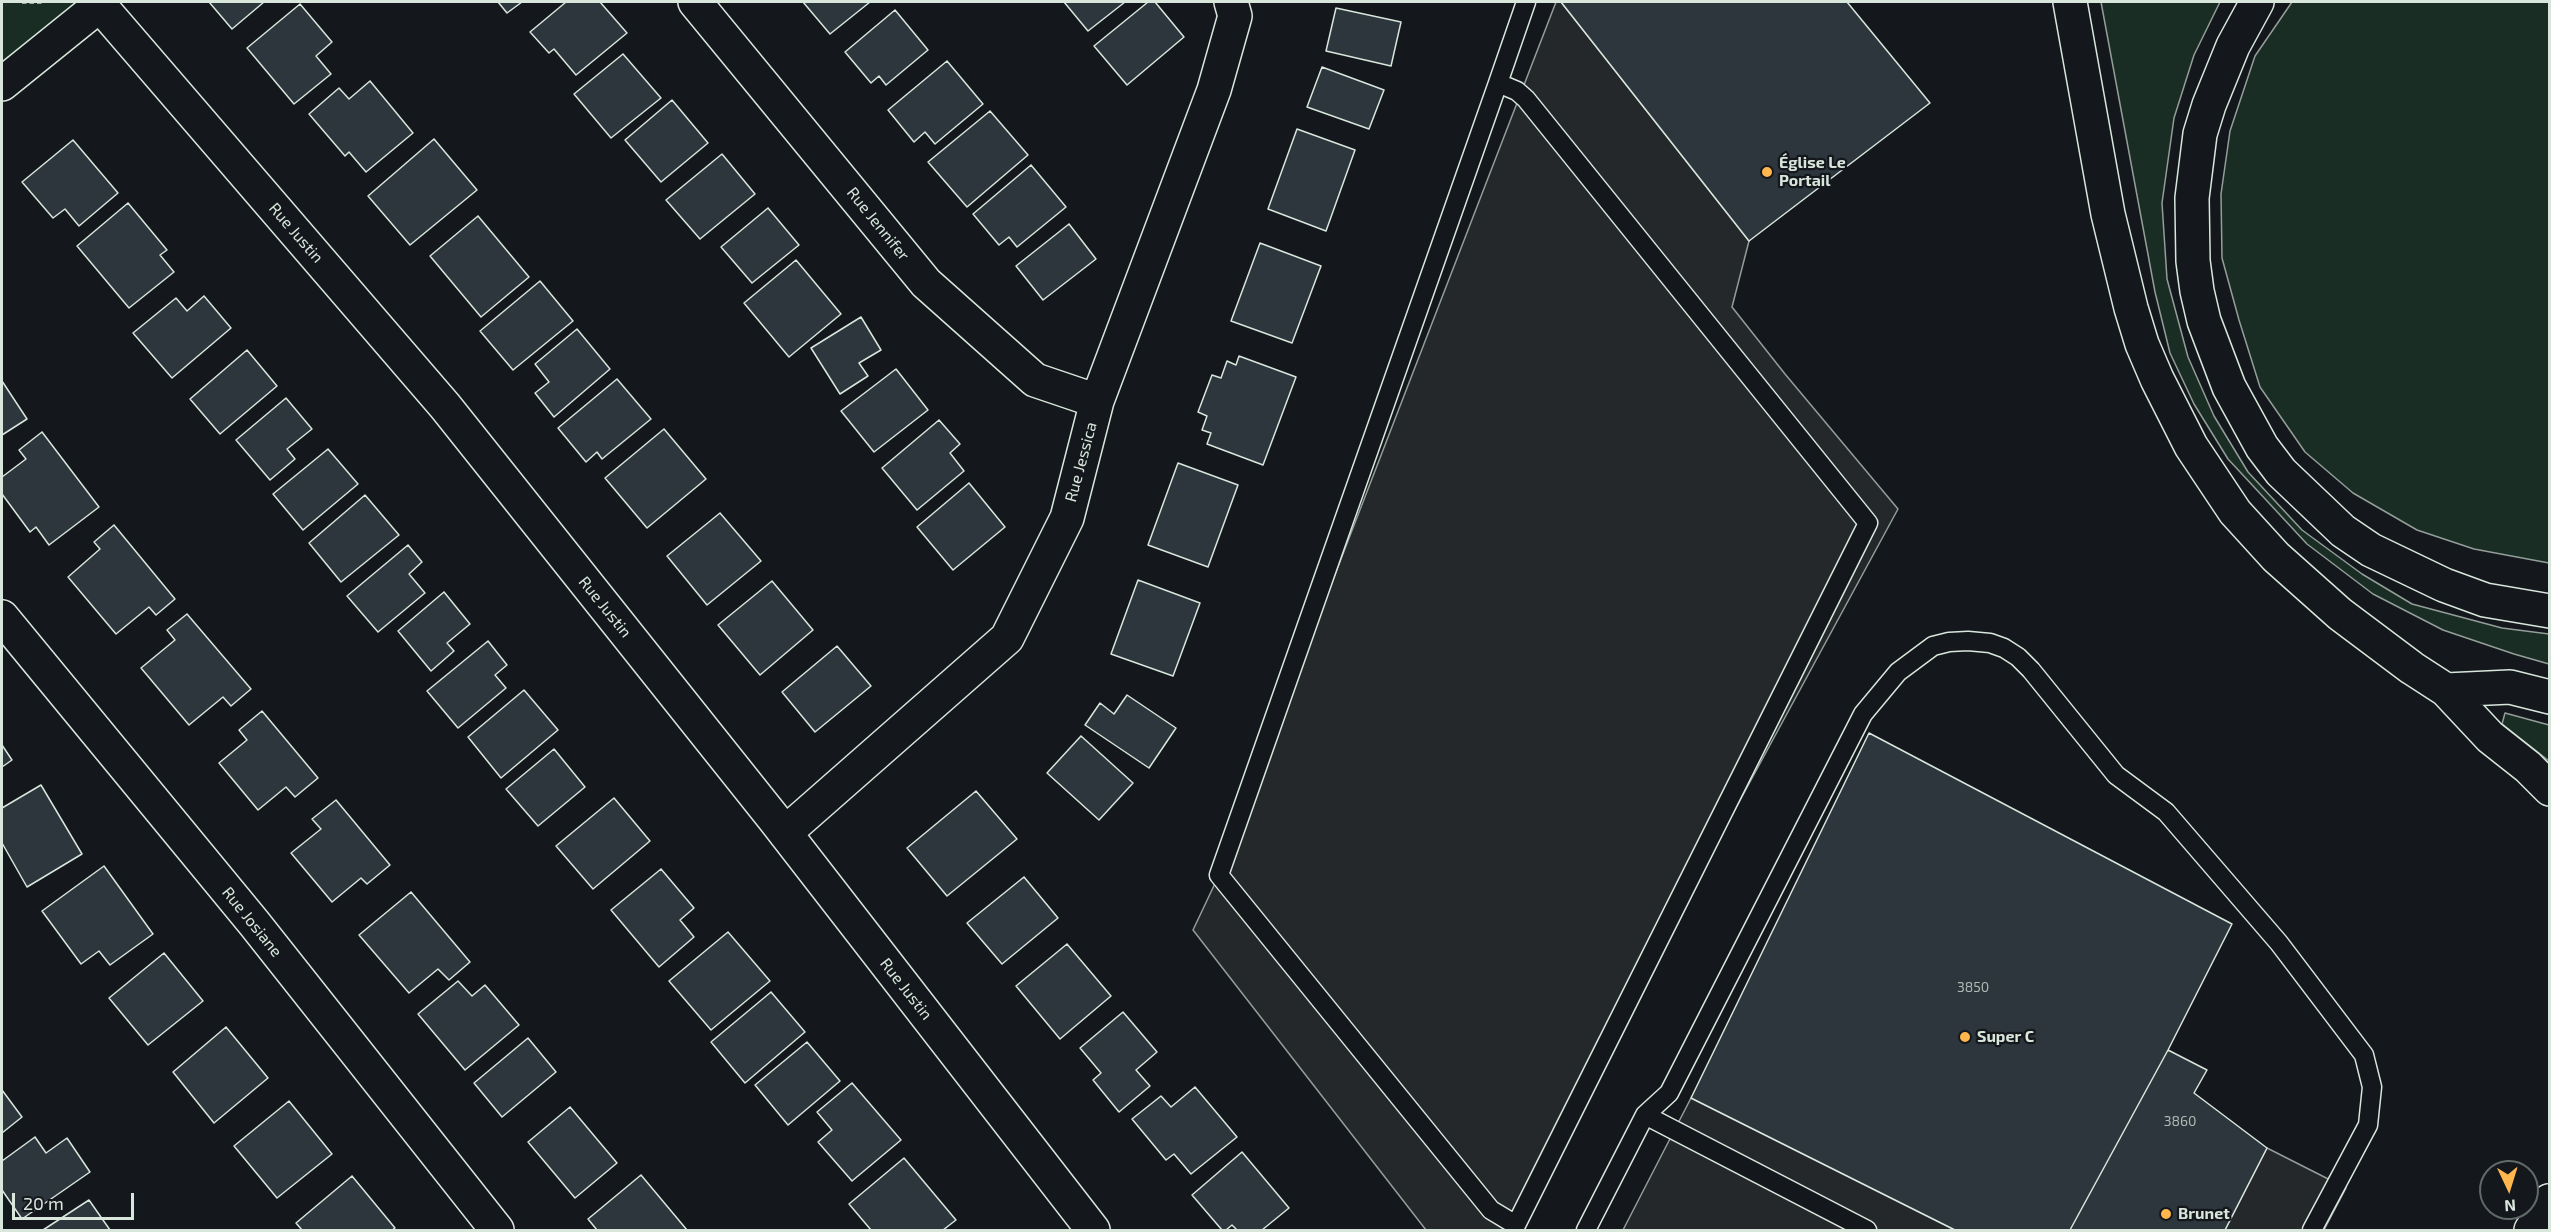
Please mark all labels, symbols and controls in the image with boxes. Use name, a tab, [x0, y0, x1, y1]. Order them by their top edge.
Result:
place label: Église Le Portail	[1779, 153, 1846, 191]
marker: Église Le Portail	[1760, 165, 1774, 179]
street label: Rue Jennifer	[843, 183, 913, 265]
street label: Rue Justin	[265, 199, 327, 267]
street label: Rue Jessica	[1061, 420, 1101, 504]
street label: Rue Justin	[575, 573, 635, 641]
street label: Rue Josiane	[218, 883, 286, 961]
street label: Rue Justin	[876, 954, 936, 1024]
house number: 3850	[1957, 979, 1989, 995]
place label: Super C	[1977, 1027, 2034, 1047]
marker: Super C	[1958, 1030, 1972, 1044]
house number: 3860	[2164, 1113, 2196, 1129]
north arrow	[2479, 1160, 2539, 1220]
scale bar	[15, 1181, 136, 1219]
text: 20 m	[23, 1192, 64, 1214]
text: N	[2504, 1197, 2517, 1216]
place label: Brunet	[2178, 1204, 2230, 1224]
marker: Brunet	[2159, 1207, 2173, 1221]

